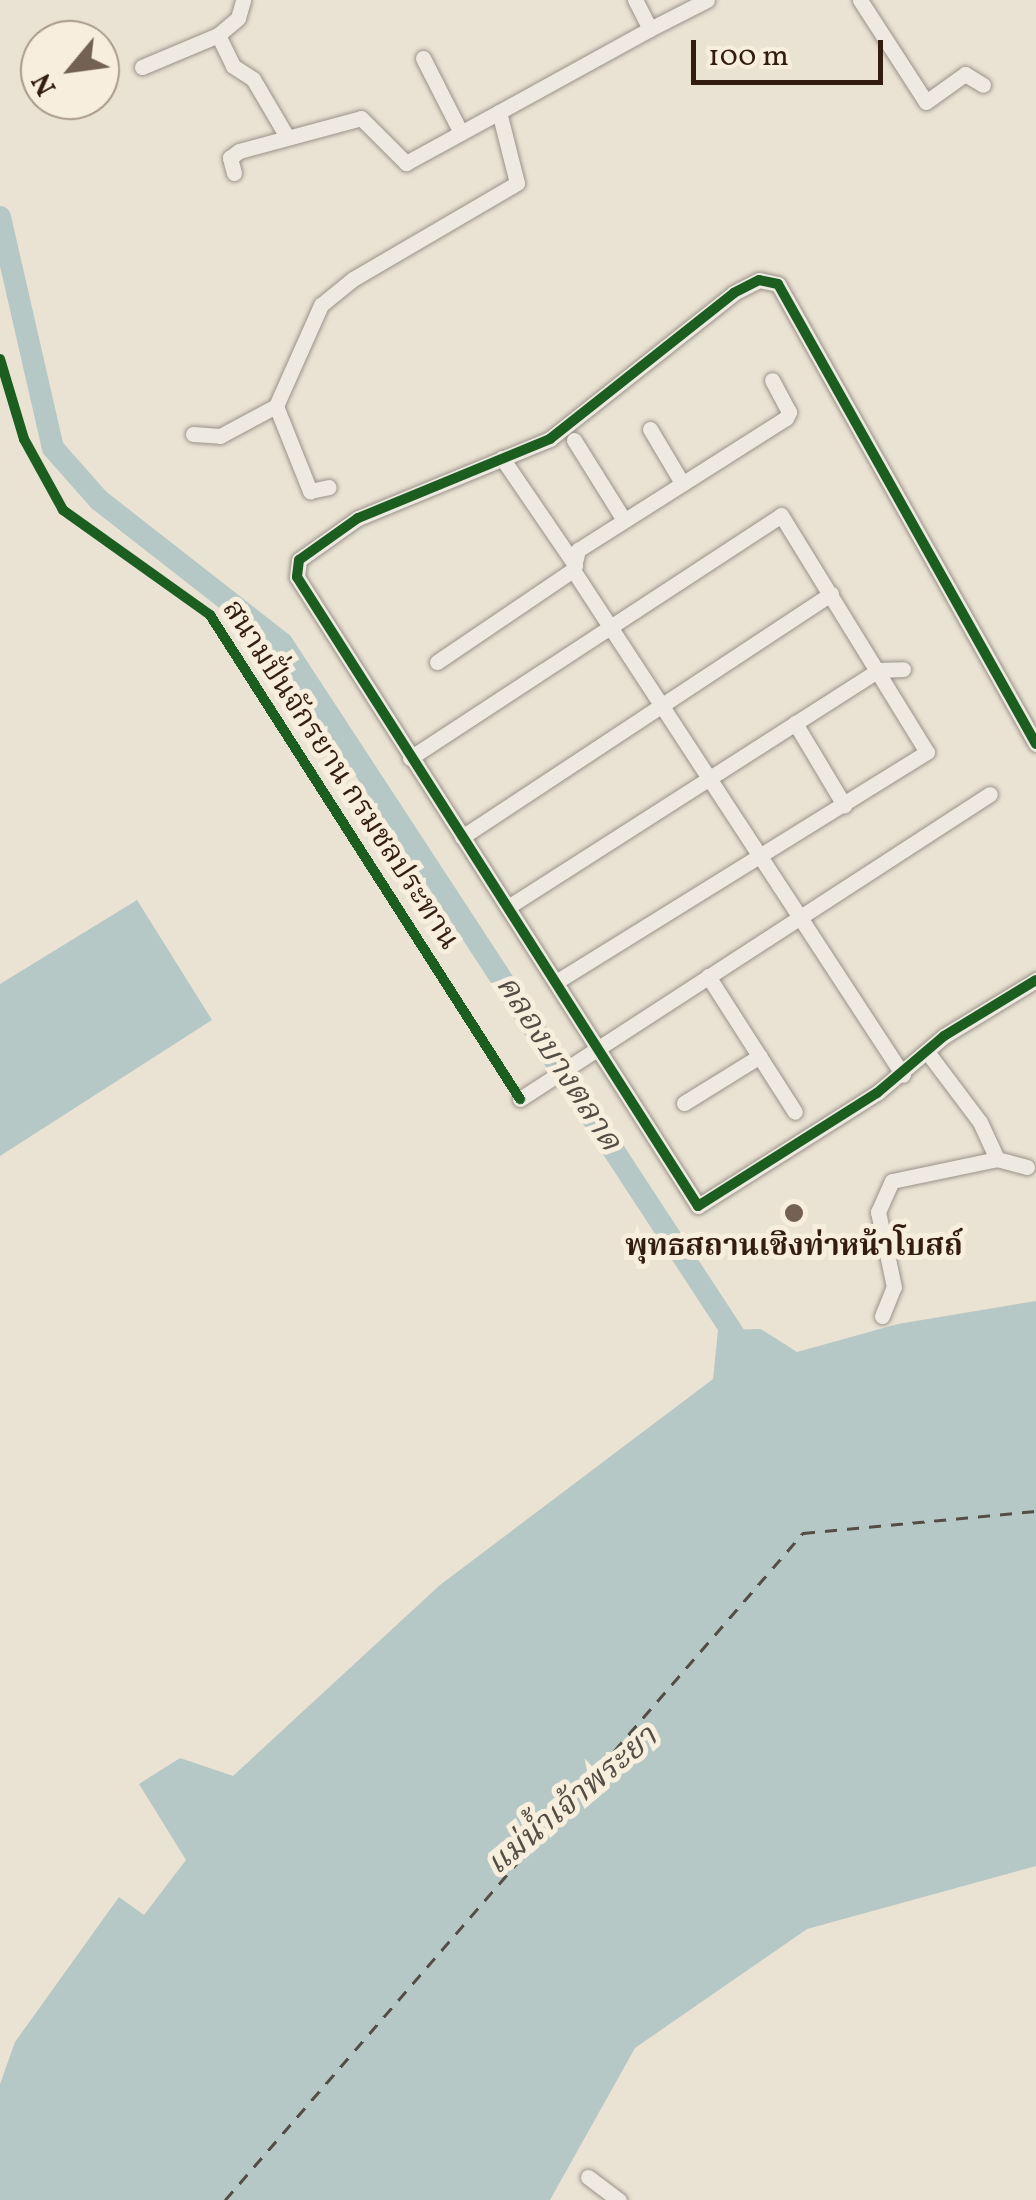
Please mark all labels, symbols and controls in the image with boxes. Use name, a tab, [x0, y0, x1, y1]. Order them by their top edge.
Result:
north arrow	[20, 20, 120, 120]
scale bar	[696, 20, 888, 82]
text: 100 m	[708, 36, 789, 78]
text: N	[23, 65, 67, 102]
street label: สนามปั่นจักรยาน กรมชลประทาน	[213, 593, 467, 957]
water label: คลองบางตลาด	[486, 969, 628, 1159]
marker: พุทธสถานเชิงท่าหน้าโบสถ์	[783, 1202, 805, 1224]
place label: พุทธสถานเชิงท่าหน้าโบสถ์	[625, 1229, 963, 1265]
water label: แม่น้ำเจ้าพระยา	[480, 1719, 666, 1885]

